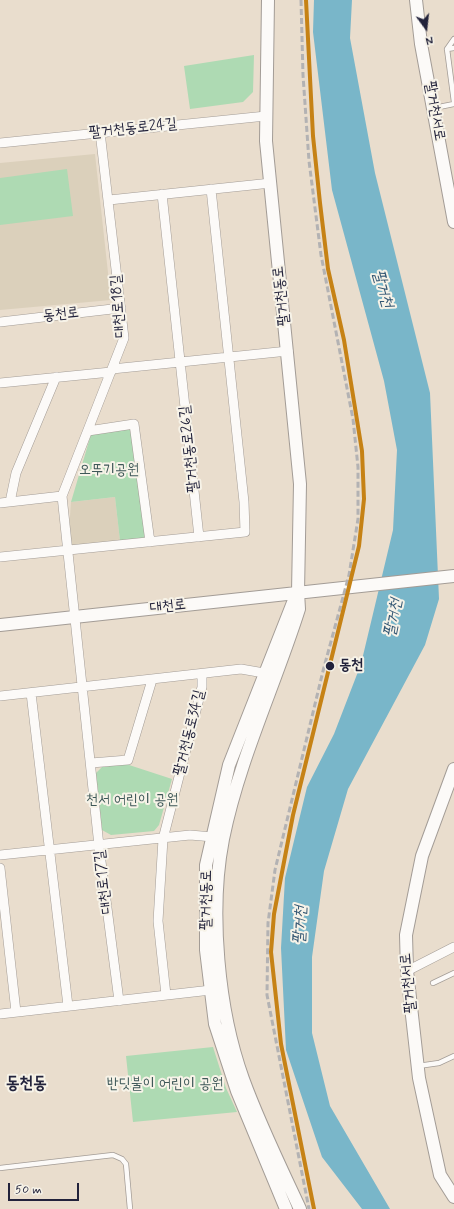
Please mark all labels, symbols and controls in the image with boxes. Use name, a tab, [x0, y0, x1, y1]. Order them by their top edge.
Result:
north arrow	[406, 8, 446, 48]
text: N	[424, 32, 434, 47]
street label: 팔거천서로	[420, 80, 448, 142]
street label: 팔거천동로24길	[88, 115, 178, 143]
street label: 팔거천동로	[270, 265, 294, 327]
water label: 팔거천	[367, 268, 397, 310]
street label: 대천로18길	[108, 274, 130, 338]
street label: 동천로	[42, 304, 80, 326]
street label: 팔거천동로26길	[176, 405, 204, 493]
park label: 오뚜기공원	[79, 462, 139, 480]
street label: 대천로	[149, 596, 187, 618]
water label: 팔거천	[381, 597, 407, 639]
place label: 동천	[339, 657, 363, 675]
marker: 동천	[324, 660, 336, 672]
street label: 팔거천동로34길	[171, 688, 209, 778]
park label: 천서 어린이 공원	[86, 792, 178, 810]
street label: 대천로17길	[91, 849, 117, 915]
street label: 팔거천동로	[197, 870, 217, 930]
water label: 팔거천	[290, 905, 312, 945]
street label: 팔거천서로	[397, 952, 421, 1014]
district label: 동천동	[5, 1074, 47, 1094]
park label: 반딧불이 어린이 공원	[107, 1076, 223, 1094]
scale bar	[10, 1175, 81, 1201]
text: 50 m	[15, 1182, 42, 1198]

